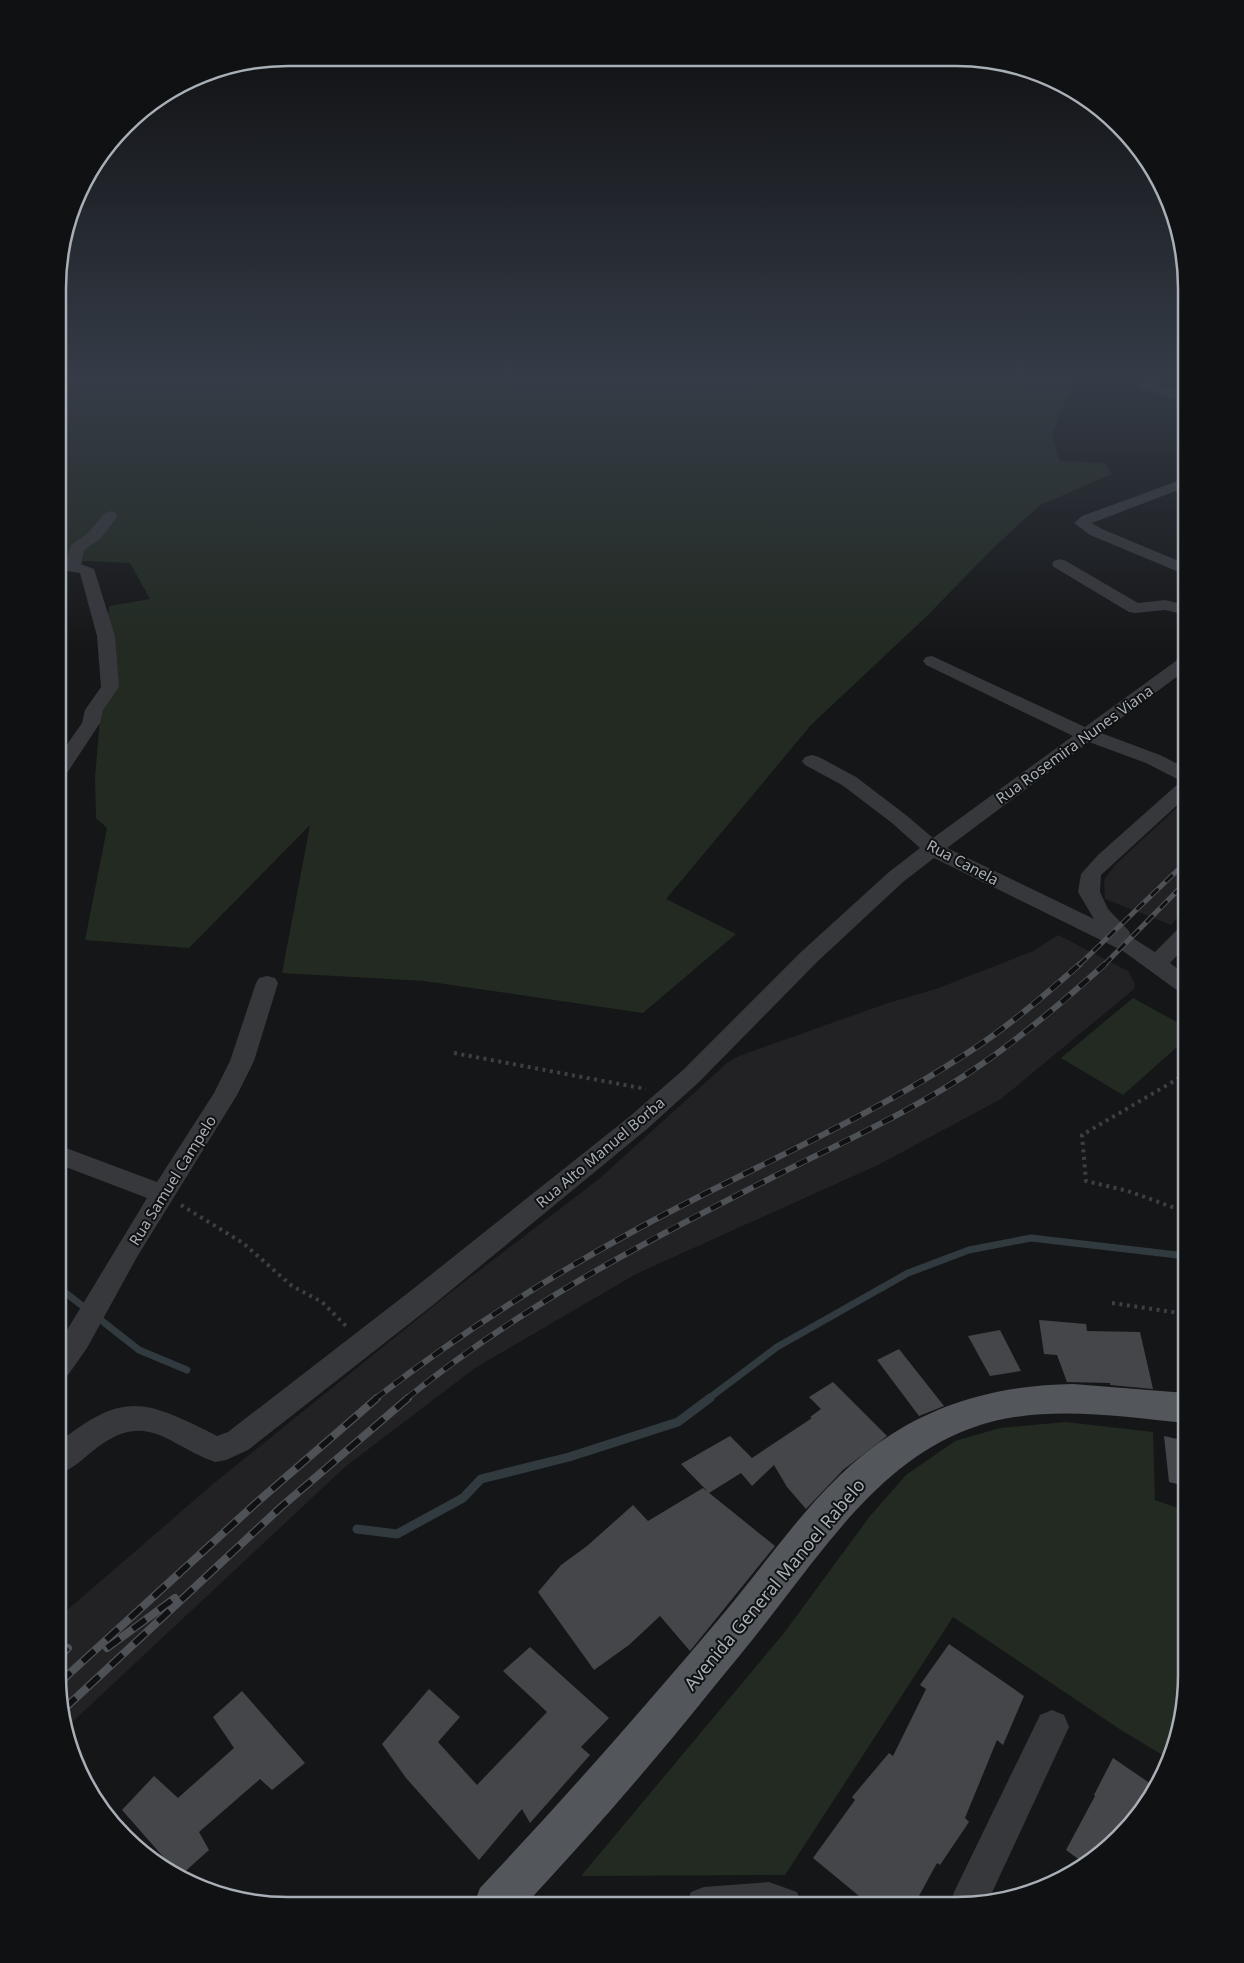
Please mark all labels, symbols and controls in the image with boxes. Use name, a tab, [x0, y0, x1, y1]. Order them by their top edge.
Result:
street label: Rua Rosemira Nunes Viana	[991, 680, 1157, 808]
street label: Rua Canela	[924, 835, 1002, 889]
street label: Rua Alto Manuel Borba	[531, 1092, 669, 1212]
street label: Rua Samuel Campelo	[124, 1111, 220, 1249]
street label: Avenida General Manoel Rabelo	[678, 1473, 870, 1695]

